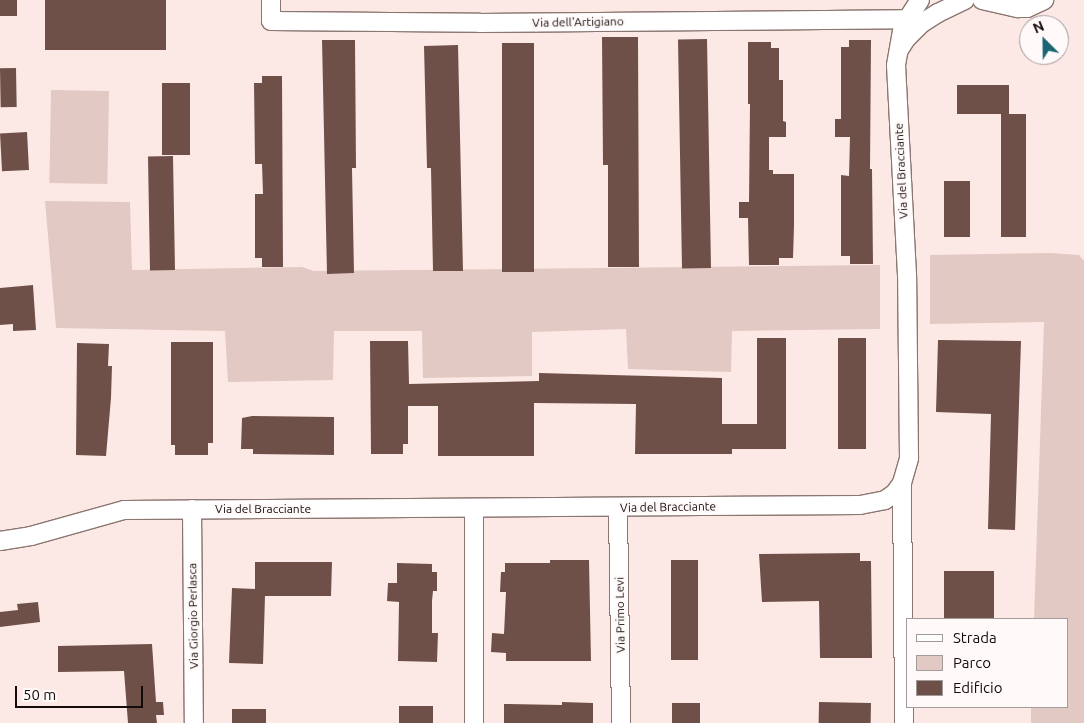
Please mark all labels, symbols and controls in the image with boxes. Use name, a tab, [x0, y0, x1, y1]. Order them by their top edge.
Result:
street label: Via dell'Artigiano	[532, 14, 624, 30]
north arrow	[1019, 15, 1069, 65]
text: N	[1031, 18, 1046, 37]
street label: Via del Bracciante	[891, 123, 911, 219]
street label: Via del Bracciante	[620, 499, 716, 515]
street label: Via del Bracciante	[215, 502, 311, 516]
street label: Via Giorgio Perlasca	[185, 563, 201, 669]
street label: Via Primo Levi	[612, 577, 628, 653]
legend	[906, 618, 1069, 708]
text: Strada	[953, 629, 997, 646]
text: Parco	[953, 654, 991, 671]
scale bar	[18, 676, 145, 708]
text: Edificio	[953, 679, 1002, 696]
text: 50 m	[23, 686, 56, 703]

